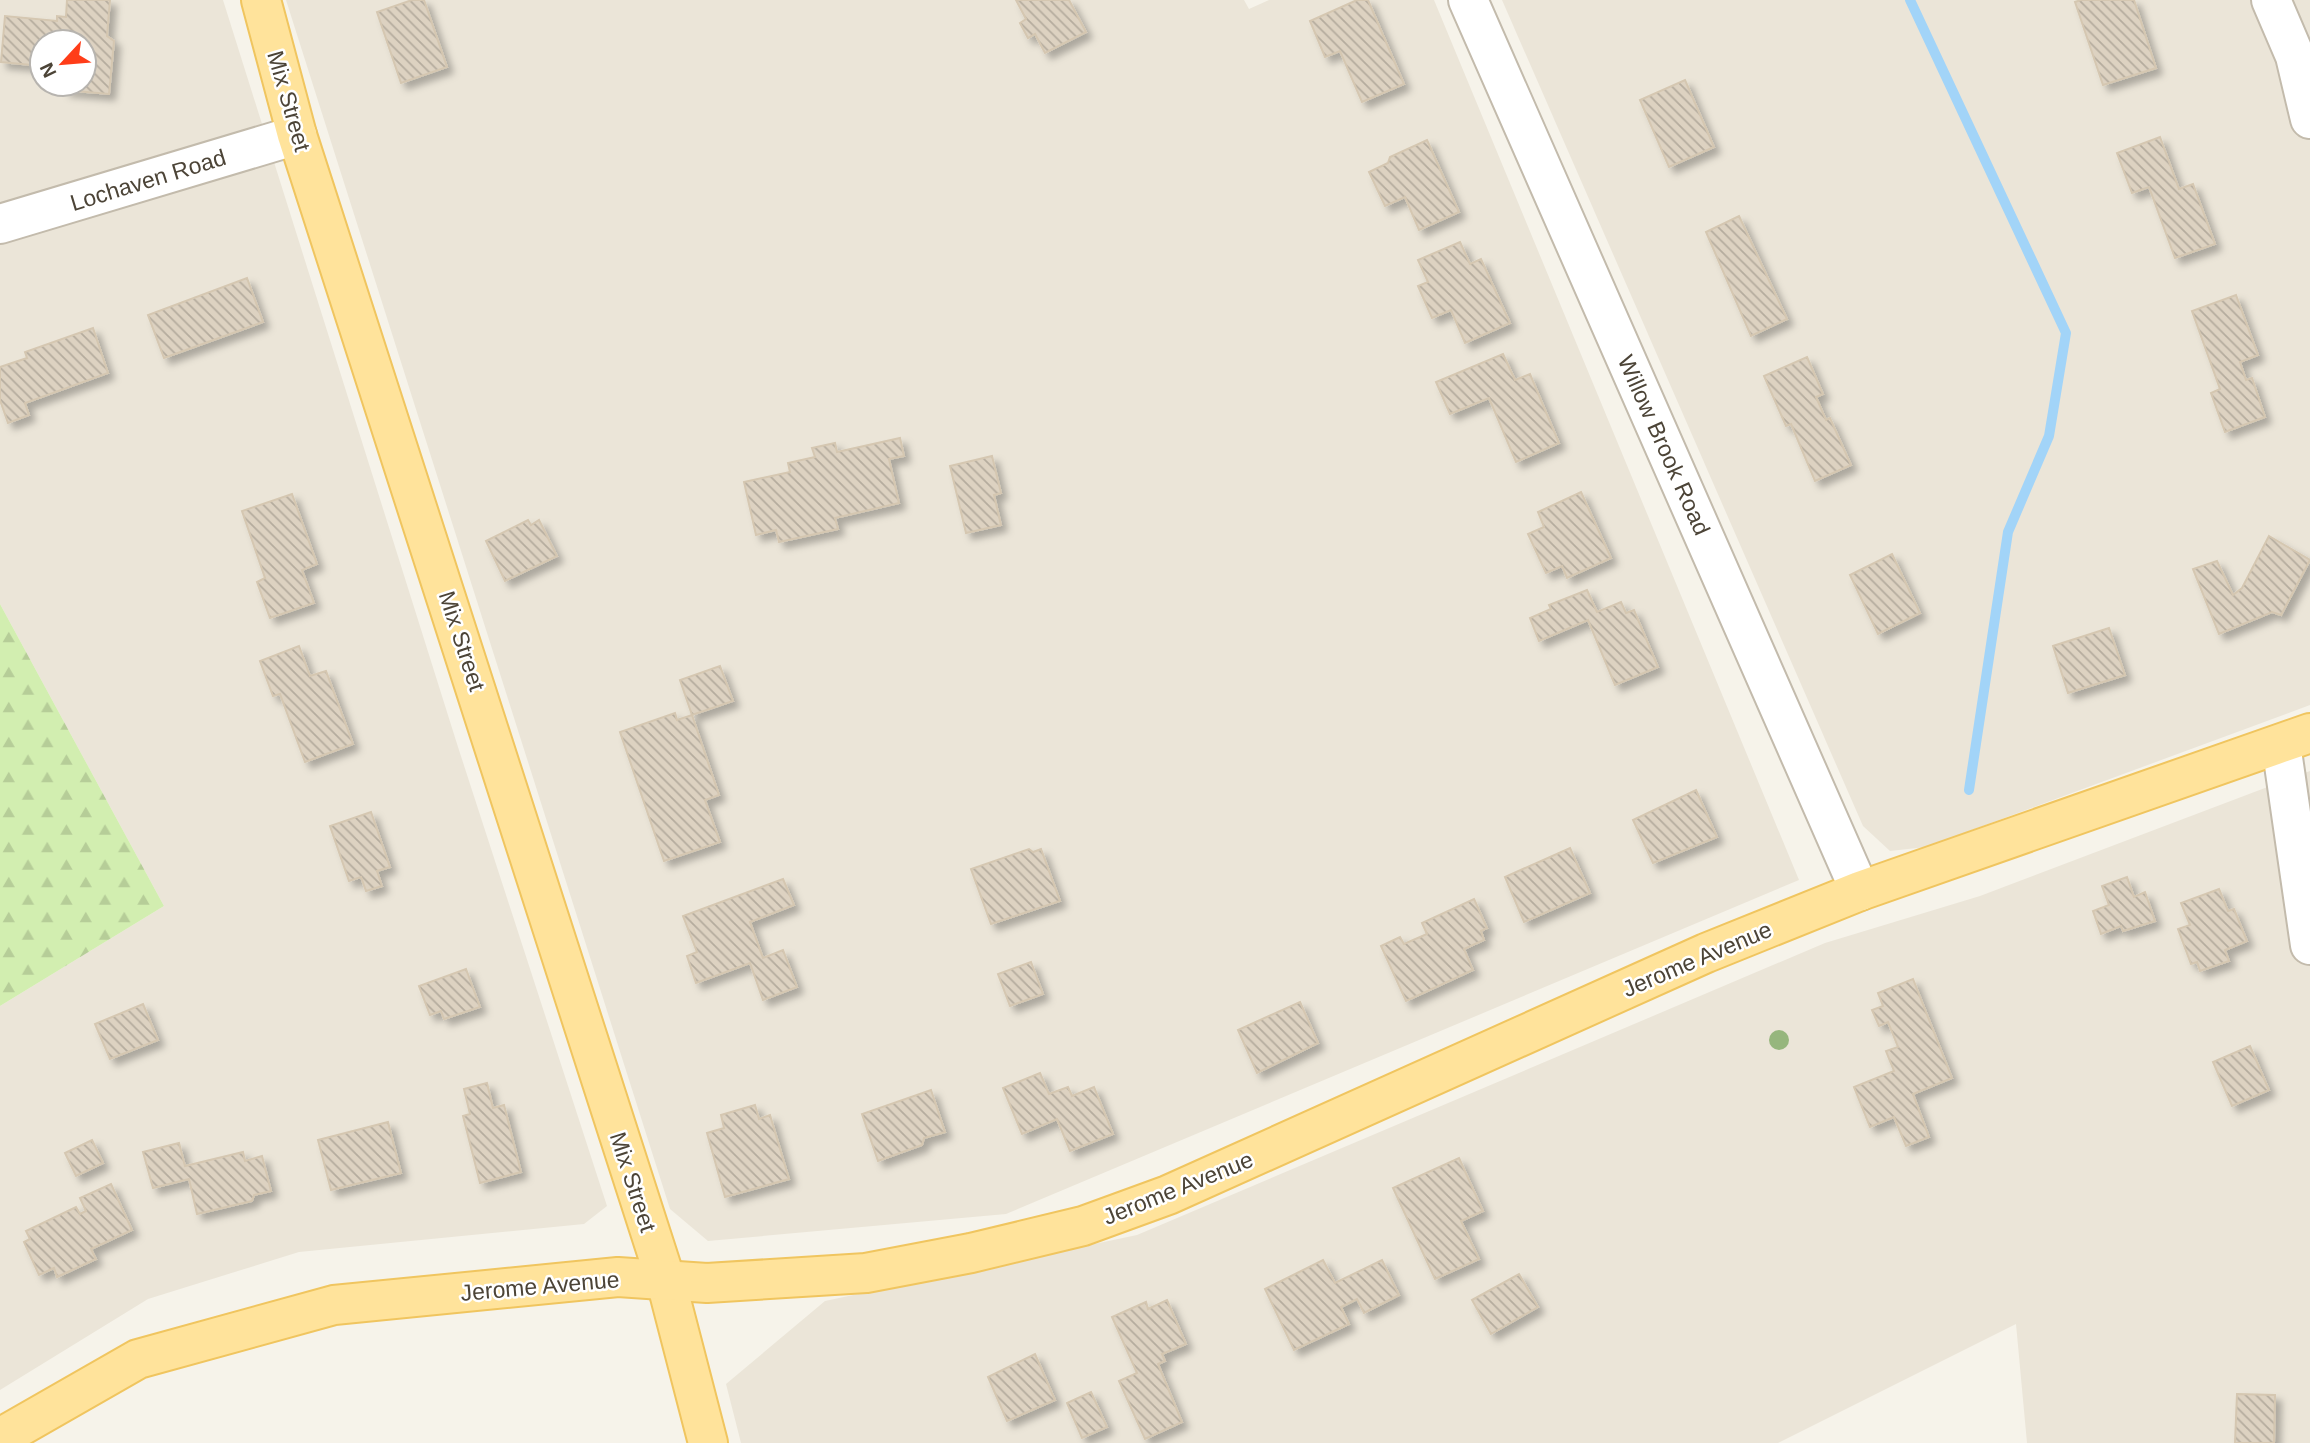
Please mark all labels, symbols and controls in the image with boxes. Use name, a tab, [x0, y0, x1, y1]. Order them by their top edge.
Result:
north arrow	[28, 28, 98, 98]
street label: Mix Street	[262, 48, 316, 155]
text: N	[36, 59, 61, 81]
street label: Lochaven Road	[67, 144, 229, 216]
street label: Willow Brook Road	[1613, 351, 1715, 539]
street label: Mix Street	[434, 588, 491, 695]
street label: Jerome Avenue	[1619, 916, 1775, 1002]
street label: Mix Street	[605, 1129, 662, 1236]
street label: Jerome Avenue	[1099, 1146, 1257, 1230]
street label: Jerome Avenue	[459, 1266, 621, 1306]

